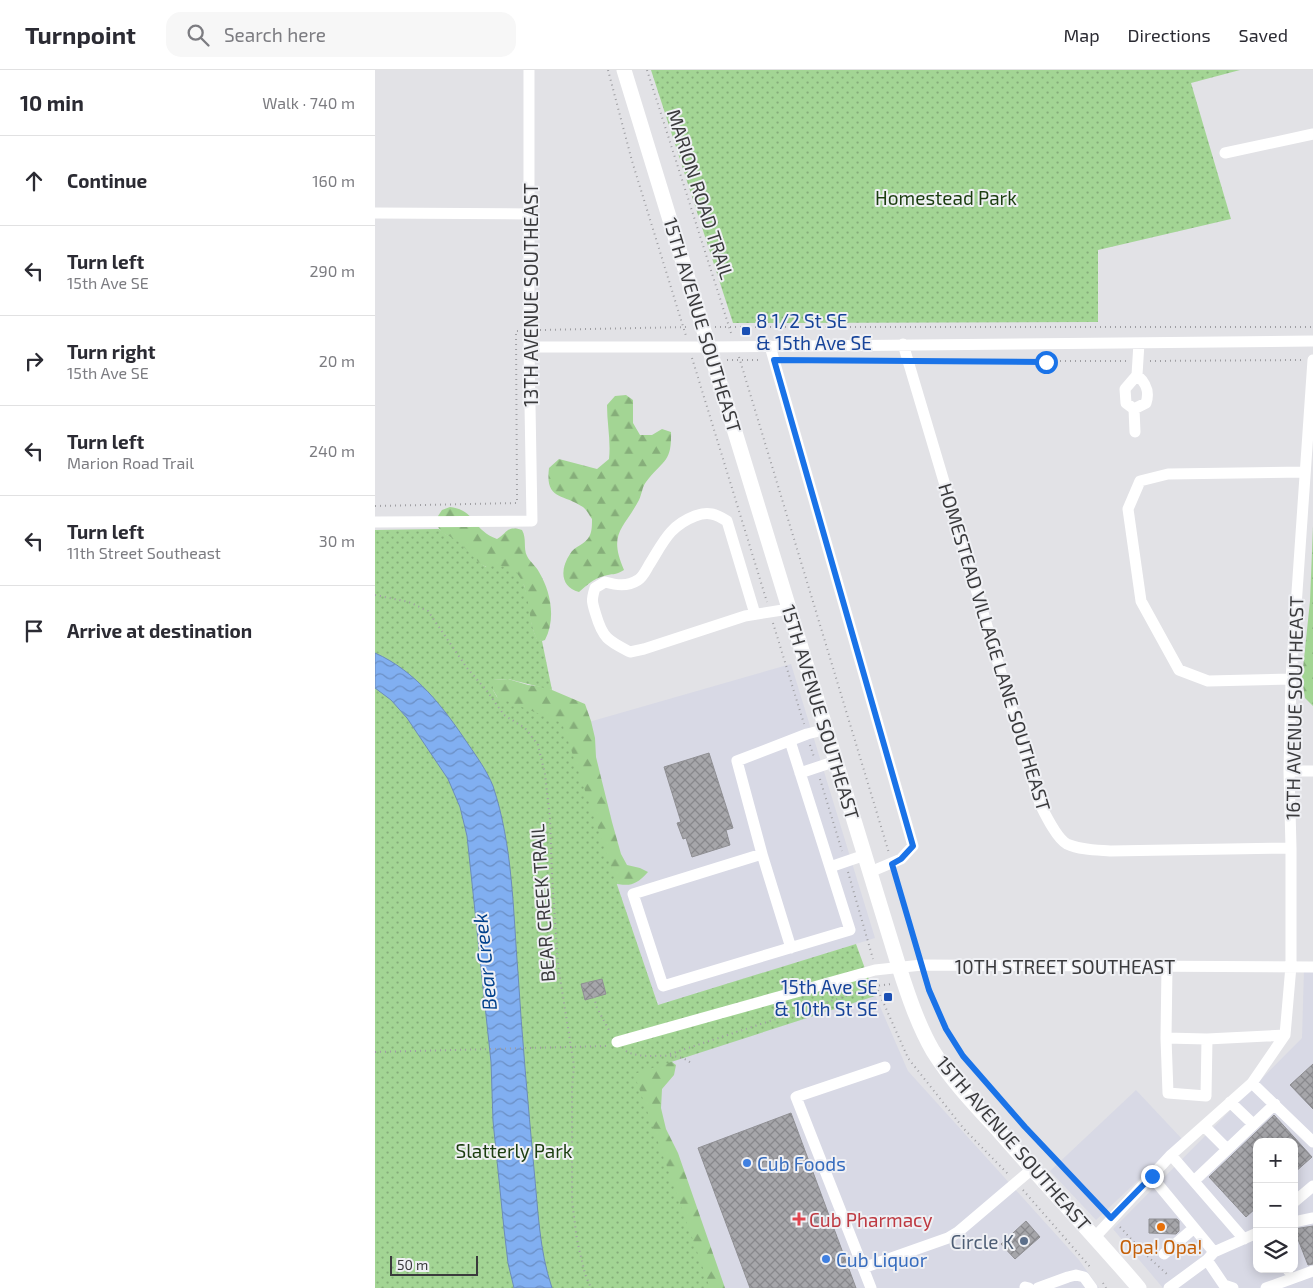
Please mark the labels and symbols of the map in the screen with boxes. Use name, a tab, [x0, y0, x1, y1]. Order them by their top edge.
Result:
street label: MARION ROAD TRAIL	[663, 106, 739, 282]
street label: 13TH AVENUE SOUTHEAST	[519, 183, 542, 407]
park label: Homestead Park	[875, 186, 1017, 209]
street label: 15TH AVENUE SOUTHEAST	[659, 215, 747, 435]
place label: 8 1/2 St SE & 15th Ave SE	[756, 309, 872, 354]
marker: 8 1/2 St SE & 15th Ave SE	[740, 325, 752, 337]
route start	[1035, 351, 1058, 374]
street label: HOMESTEAD VILLAGE LANE SOUTHEAST	[934, 480, 1056, 814]
street label: 16TH AVENUE SOUTHEAST	[1281, 596, 1307, 820]
street label: 15TH AVENUE SOUTHEAST	[777, 602, 865, 822]
street label: BEAR CREEK TRAIL	[525, 823, 559, 983]
water label: Bear Creek	[467, 912, 501, 1012]
street label: 10TH STREET SOUTHEAST	[955, 955, 1175, 978]
place label: 15th Ave SE & 10th St SE	[774, 975, 878, 1020]
marker: 15th Ave SE & 10th St SE	[882, 991, 894, 1003]
street label: 15TH AVENUE SOUTHEAST	[932, 1051, 1096, 1235]
park label: Slatterly Park	[456, 1139, 573, 1162]
place label: Cub Foods	[757, 1152, 846, 1175]
marker: Cub Foods	[741, 1157, 753, 1169]
route end	[1141, 1165, 1164, 1188]
place label: Cub Pharmacy	[809, 1208, 932, 1231]
marker: Cub Pharmacy	[793, 1213, 805, 1225]
marker: Opa! Opa!	[1155, 1221, 1167, 1233]
place label: Circle K	[950, 1230, 1014, 1253]
marker: Circle K	[1018, 1235, 1030, 1247]
place label: Opa! Opa!	[1120, 1235, 1202, 1258]
place label: Cub Liquor	[836, 1248, 928, 1271]
scale bar	[390, 1253, 477, 1276]
marker: Cub Liquor	[820, 1253, 832, 1265]

